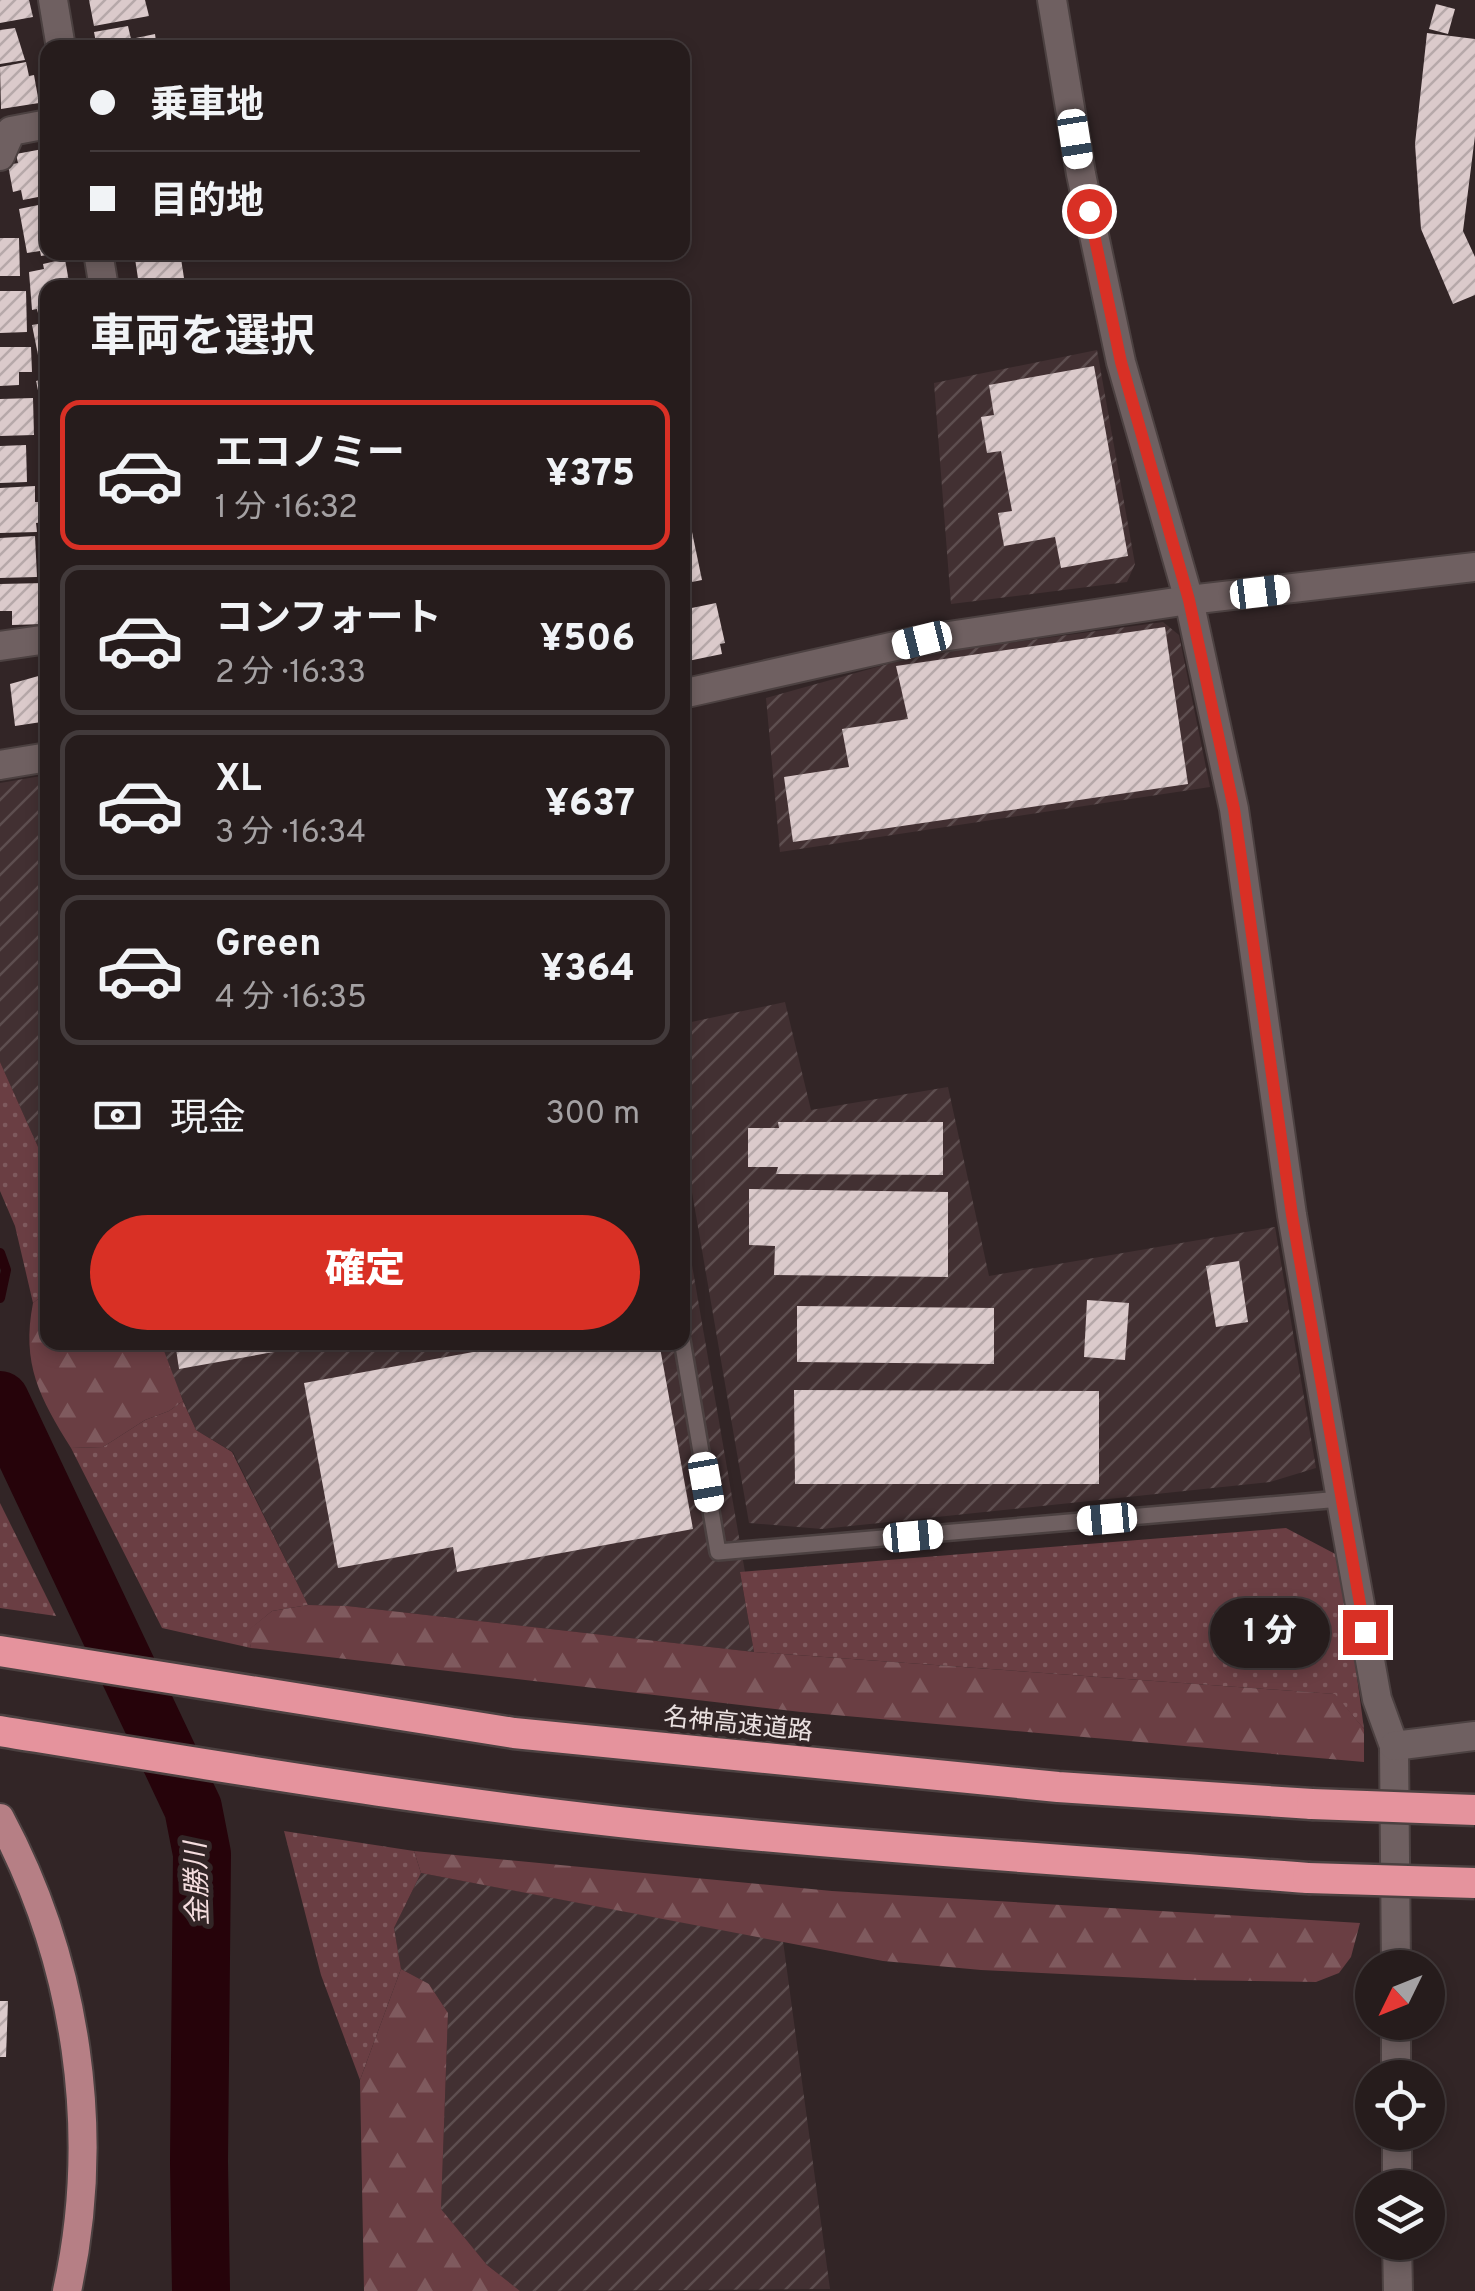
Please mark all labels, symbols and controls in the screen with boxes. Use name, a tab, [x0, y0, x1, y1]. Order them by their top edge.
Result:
text: 乗車地	[150, 83, 264, 132]
car	[1055, 107, 1095, 171]
text: 目的地	[150, 179, 264, 228]
route start	[1067, 189, 1112, 234]
text: 車両を選択	[90, 311, 315, 368]
icon: car	[95, 430, 185, 520]
text: エコノミー	[215, 431, 405, 480]
text: ¥375	[546, 451, 635, 500]
text: 1 分 · 16:32	[215, 489, 358, 529]
car	[1228, 573, 1292, 611]
icon: car	[95, 595, 185, 685]
text: コンフォート	[215, 596, 442, 645]
text: ¥506	[540, 616, 635, 665]
car	[889, 618, 955, 662]
text: 2 分 · 16:33	[215, 654, 366, 694]
text: XL	[215, 756, 262, 805]
icon: car	[95, 760, 185, 850]
text: ¥637	[545, 781, 635, 830]
text: 3 分 · 16:34	[215, 814, 366, 854]
text: Green	[215, 921, 321, 970]
icon: car	[95, 925, 185, 1015]
text: ¥364	[540, 946, 635, 995]
text: 4 分 · 16:35	[215, 979, 367, 1019]
icon: cash	[90, 1088, 145, 1143]
text: 300 m	[546, 1095, 640, 1135]
text: 現金	[170, 1096, 246, 1145]
button: 確定	[90, 1215, 640, 1330]
car	[686, 1450, 726, 1514]
car	[1076, 1501, 1138, 1537]
car	[882, 1518, 944, 1554]
callout: 1 分	[1210, 1597, 1330, 1667]
route end	[1343, 1610, 1388, 1655]
text: 1 分	[1243, 1613, 1297, 1653]
street label: 名神高速道路	[662, 1702, 814, 1750]
water label: 金勝川	[179, 1838, 218, 1927]
north arrow	[1355, 1950, 1445, 2040]
map controls	[1355, 1950, 1445, 2260]
button: locate	[1355, 2060, 1445, 2150]
button: layers	[1355, 2170, 1445, 2260]

